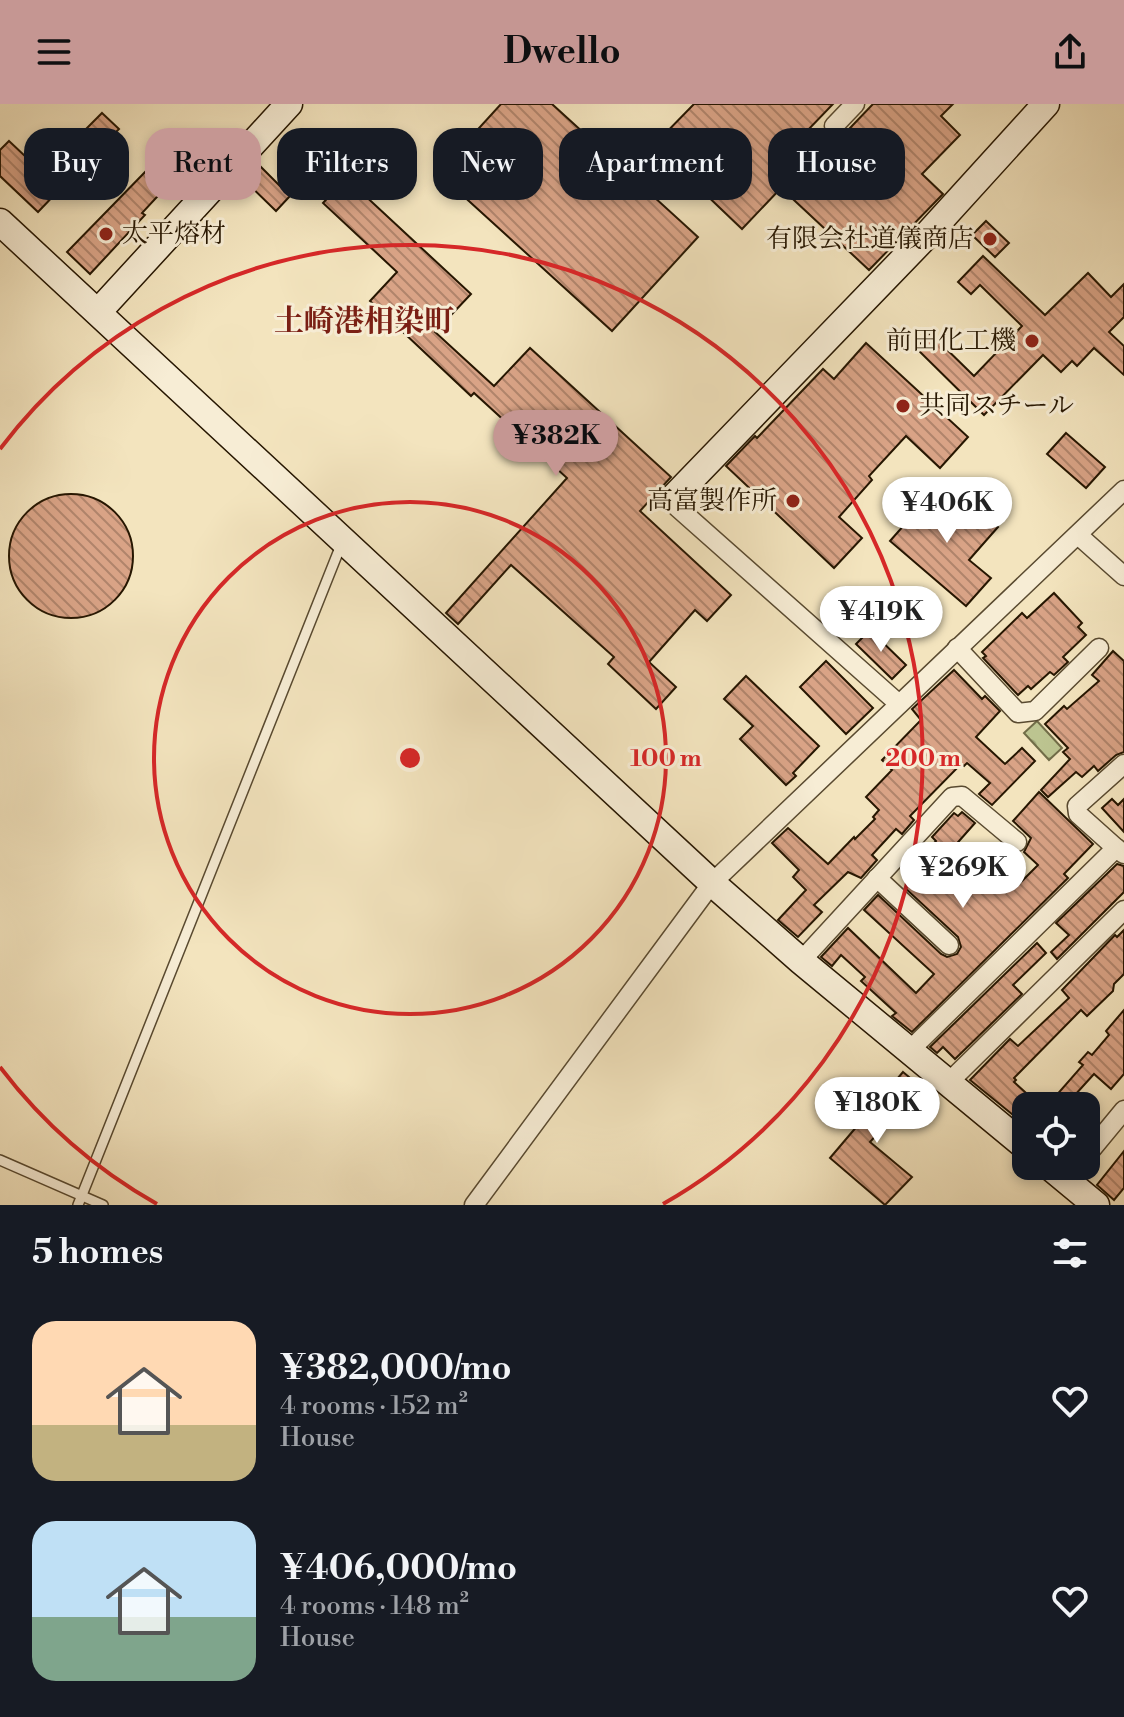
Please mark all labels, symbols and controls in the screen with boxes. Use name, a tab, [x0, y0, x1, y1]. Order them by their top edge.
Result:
icon: menu	[32, 30, 76, 74]
text: Dwello	[503, 30, 621, 75]
icon: share	[1048, 30, 1092, 74]
chip: Buy	[24, 128, 129, 200]
chip: Rent	[145, 128, 261, 200]
chip: Filters	[277, 128, 417, 200]
chip: New	[433, 128, 543, 200]
chip: Apartment	[559, 128, 752, 200]
chip: House	[768, 128, 905, 200]
place label: 太平熔材	[122, 218, 226, 250]
place label: 有限会社道儀商店	[766, 223, 974, 255]
marker: 太平熔材	[97, 225, 115, 243]
marker: 有限会社道儀商店	[981, 230, 999, 248]
district label: 土崎港相染町	[274, 303, 454, 341]
place label: 前田化工機	[886, 325, 1016, 357]
marker: 前田化工機	[1023, 332, 1041, 350]
place label: 共同スチール	[919, 390, 1074, 422]
marker: 共同スチール	[894, 397, 912, 415]
pin: ¥382K	[500, 410, 612, 478]
text: ¥382K	[511, 420, 601, 452]
pin: ¥406K	[891, 477, 1003, 545]
place label: 高富製作所	[647, 485, 777, 517]
text: ¥406K	[900, 487, 994, 519]
marker: 高富製作所	[784, 492, 802, 510]
pin: ¥419K	[825, 586, 937, 654]
text: ¥419K	[838, 596, 924, 628]
centre of rings	[396, 744, 424, 772]
text: 100 m	[630, 744, 702, 774]
text: 200 m	[885, 744, 961, 774]
pin: ¥269K	[907, 842, 1019, 910]
text: ¥269K	[918, 852, 1008, 884]
pin: ¥180K	[821, 1077, 933, 1145]
text: ¥180K	[833, 1087, 921, 1119]
map controls	[1012, 1092, 1100, 1180]
button: locate	[1012, 1092, 1100, 1180]
icon: filters	[1048, 1231, 1092, 1275]
text: 5 homes	[32, 1232, 163, 1274]
text: ¥382,000/mo	[280, 1348, 511, 1390]
icon: home	[96, 1353, 192, 1449]
icon: heart	[1048, 1379, 1092, 1423]
text: 4 rooms · 152 m²	[280, 1390, 468, 1422]
text: House	[280, 1422, 355, 1454]
text: ¥406,000/mo	[280, 1548, 517, 1590]
icon: home	[96, 1553, 192, 1649]
icon: heart	[1048, 1579, 1092, 1623]
text: 4 rooms · 148 m²	[280, 1590, 469, 1622]
text: House	[280, 1622, 355, 1654]

